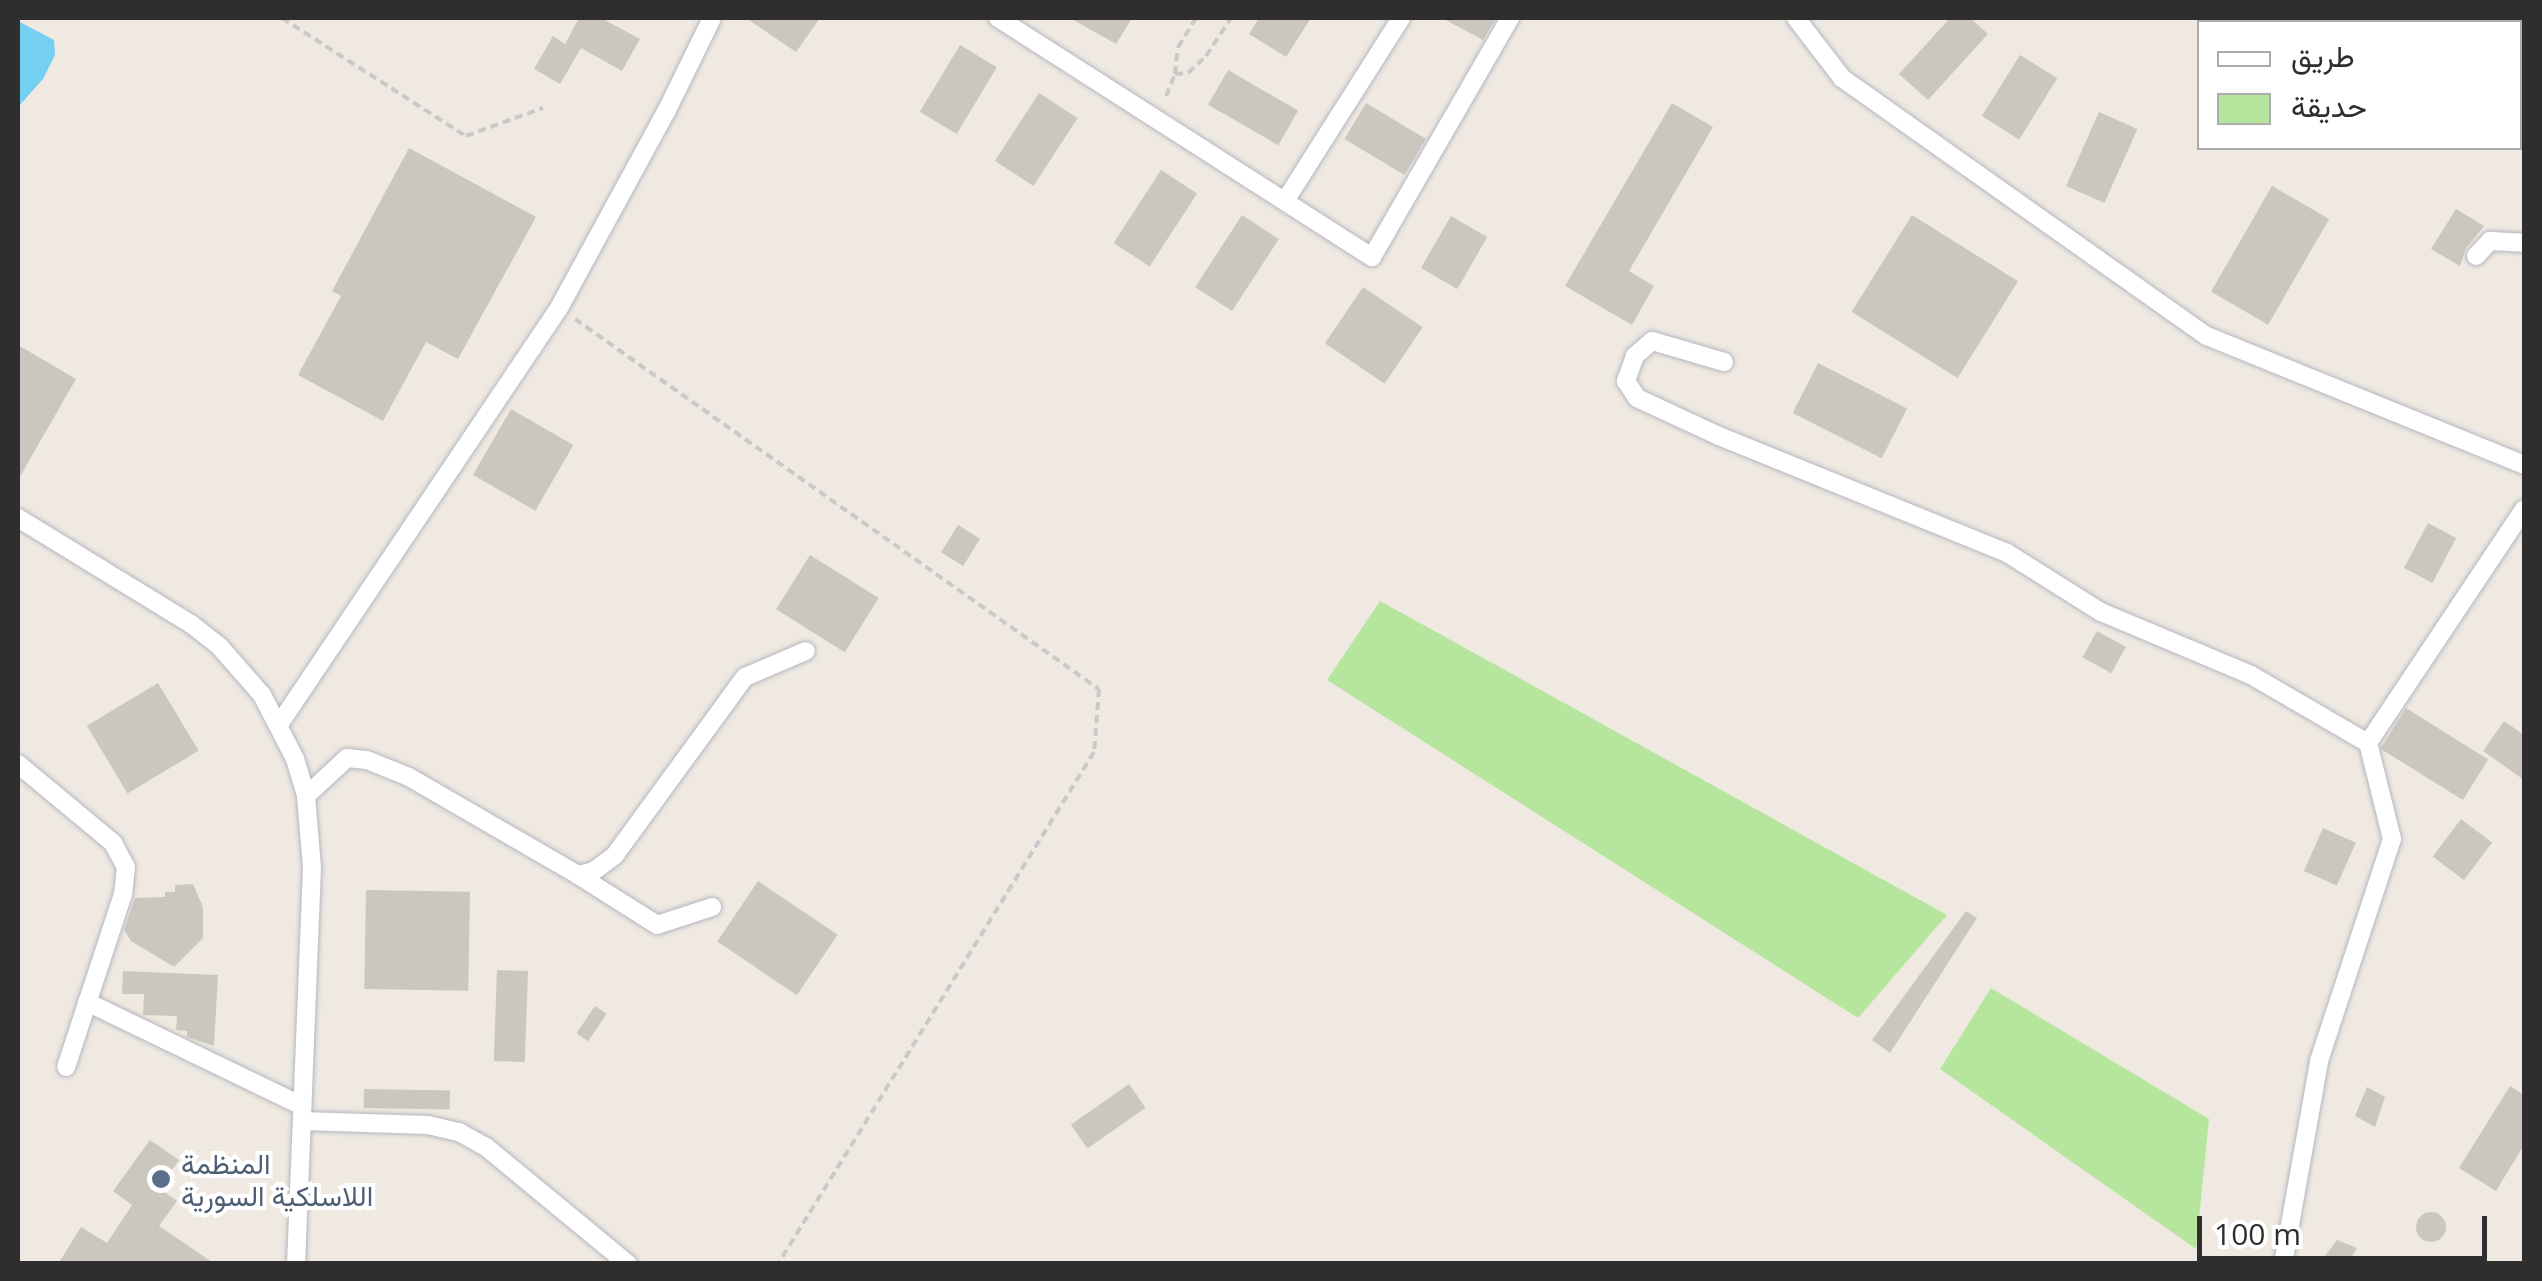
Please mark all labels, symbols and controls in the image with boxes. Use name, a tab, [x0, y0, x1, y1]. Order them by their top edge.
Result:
legend	[2197, 20, 2522, 150]
text: طريق	[2291, 35, 2355, 76]
text: حديقة	[2291, 85, 2367, 126]
place label: المنظمة اللاسلكية السورية	[181, 1146, 373, 1212]
marker: المنظمة اللاسلكية السورية	[150, 1168, 172, 1190]
scale bar	[2202, 1196, 2492, 1258]
text: 100 m	[2214, 1213, 2301, 1254]

